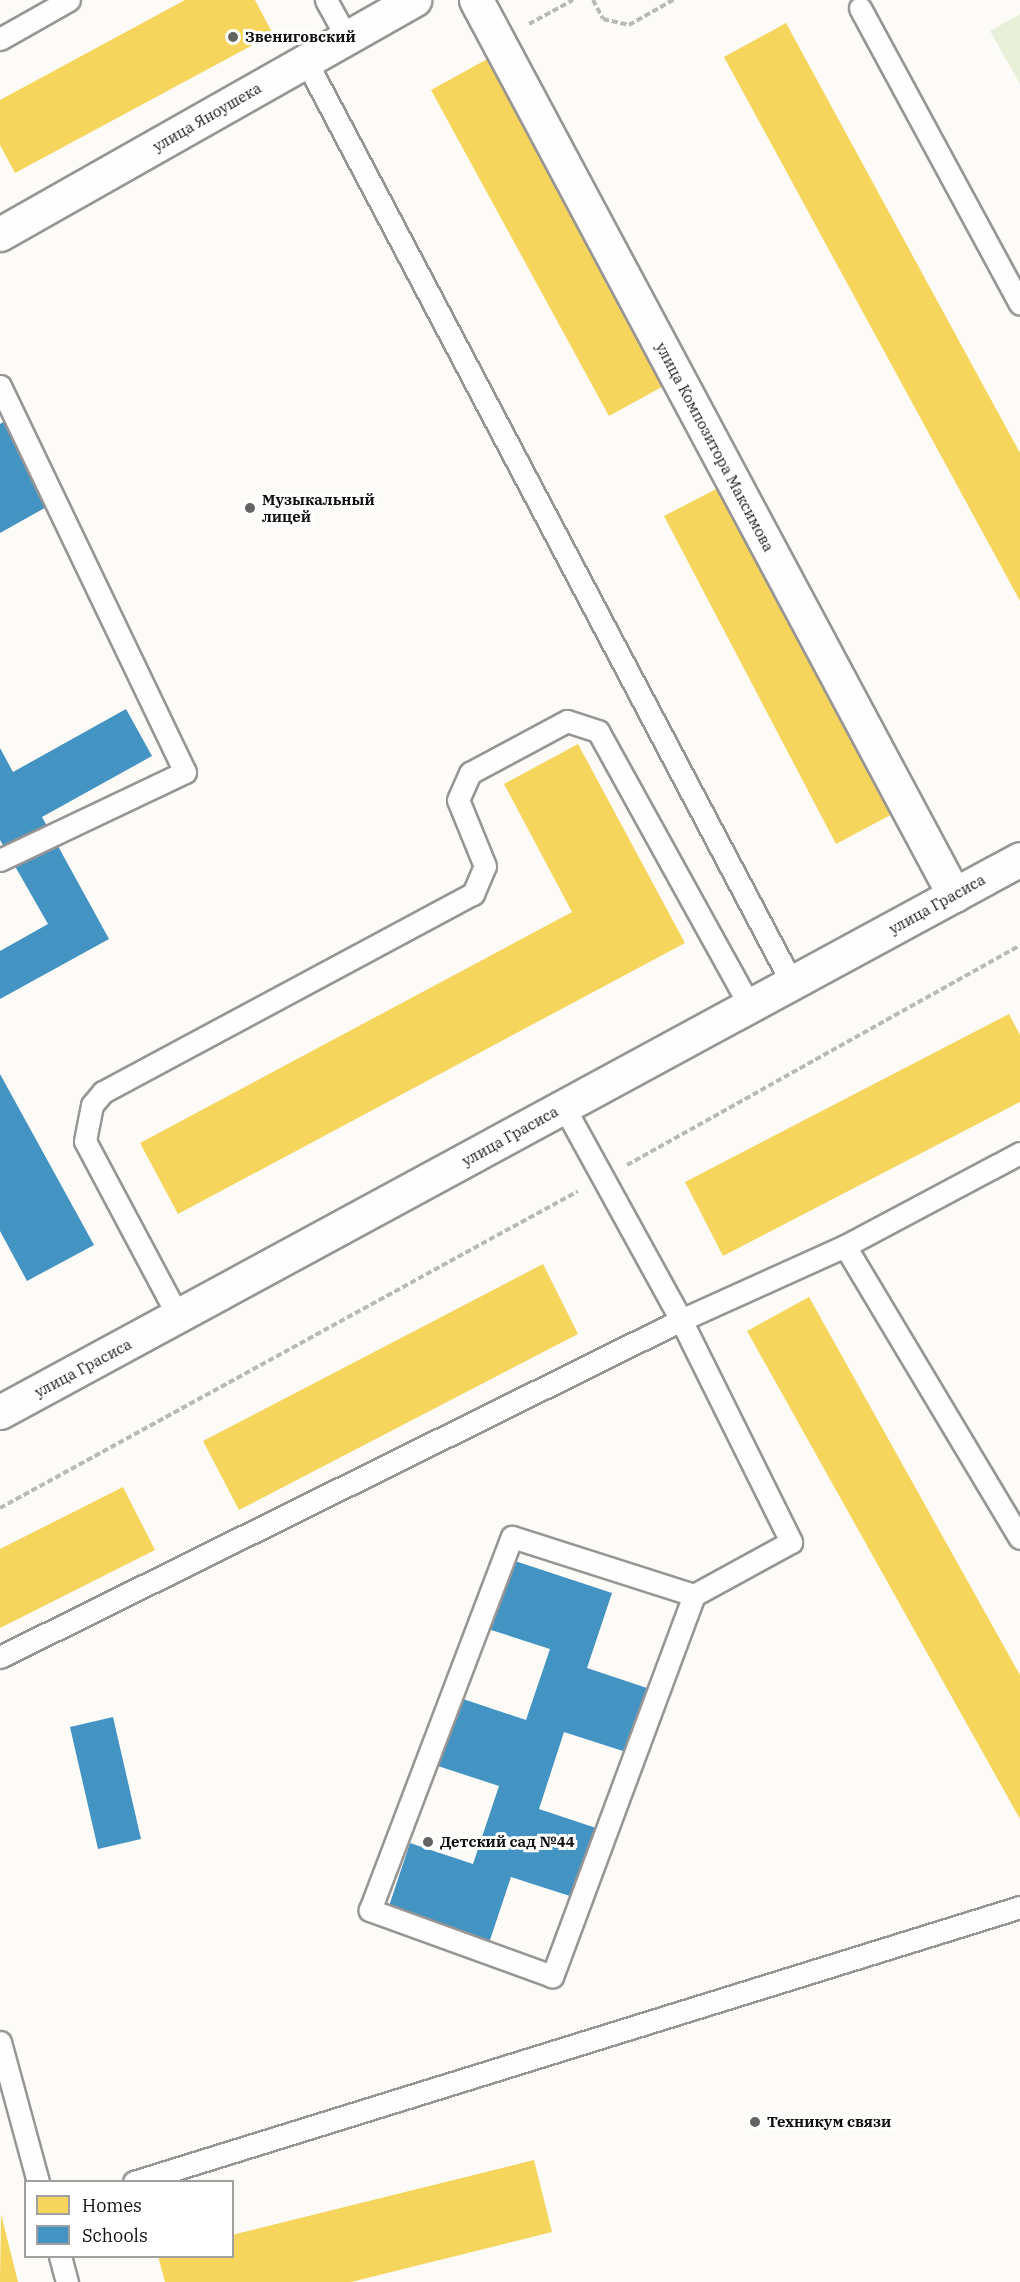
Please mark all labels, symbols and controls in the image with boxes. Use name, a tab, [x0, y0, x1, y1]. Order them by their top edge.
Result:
place label: Звениговский	[245, 28, 356, 46]
marker: Звениговский	[226, 30, 240, 44]
street label: улица Яноушека	[150, 79, 264, 155]
street label: улица Композитора Максимова	[652, 339, 778, 555]
place label: Музыкальный лицей	[262, 490, 375, 525]
marker: Музыкальный лицей	[243, 501, 257, 515]
street label: улица Грасиса	[886, 870, 988, 938]
street label: улица Грасиса	[459, 1102, 561, 1170]
street label: улица Грасиса	[31, 1335, 135, 1401]
place label: Детский сад №44	[440, 1833, 575, 1851]
marker: Детский сад №44	[421, 1835, 435, 1849]
place label: Техникум связи	[767, 2113, 891, 2131]
marker: Техникум связи	[748, 2115, 762, 2129]
legend	[24, 2180, 234, 2258]
text: Homes	[82, 2194, 142, 2217]
text: Schools	[82, 2224, 148, 2247]

